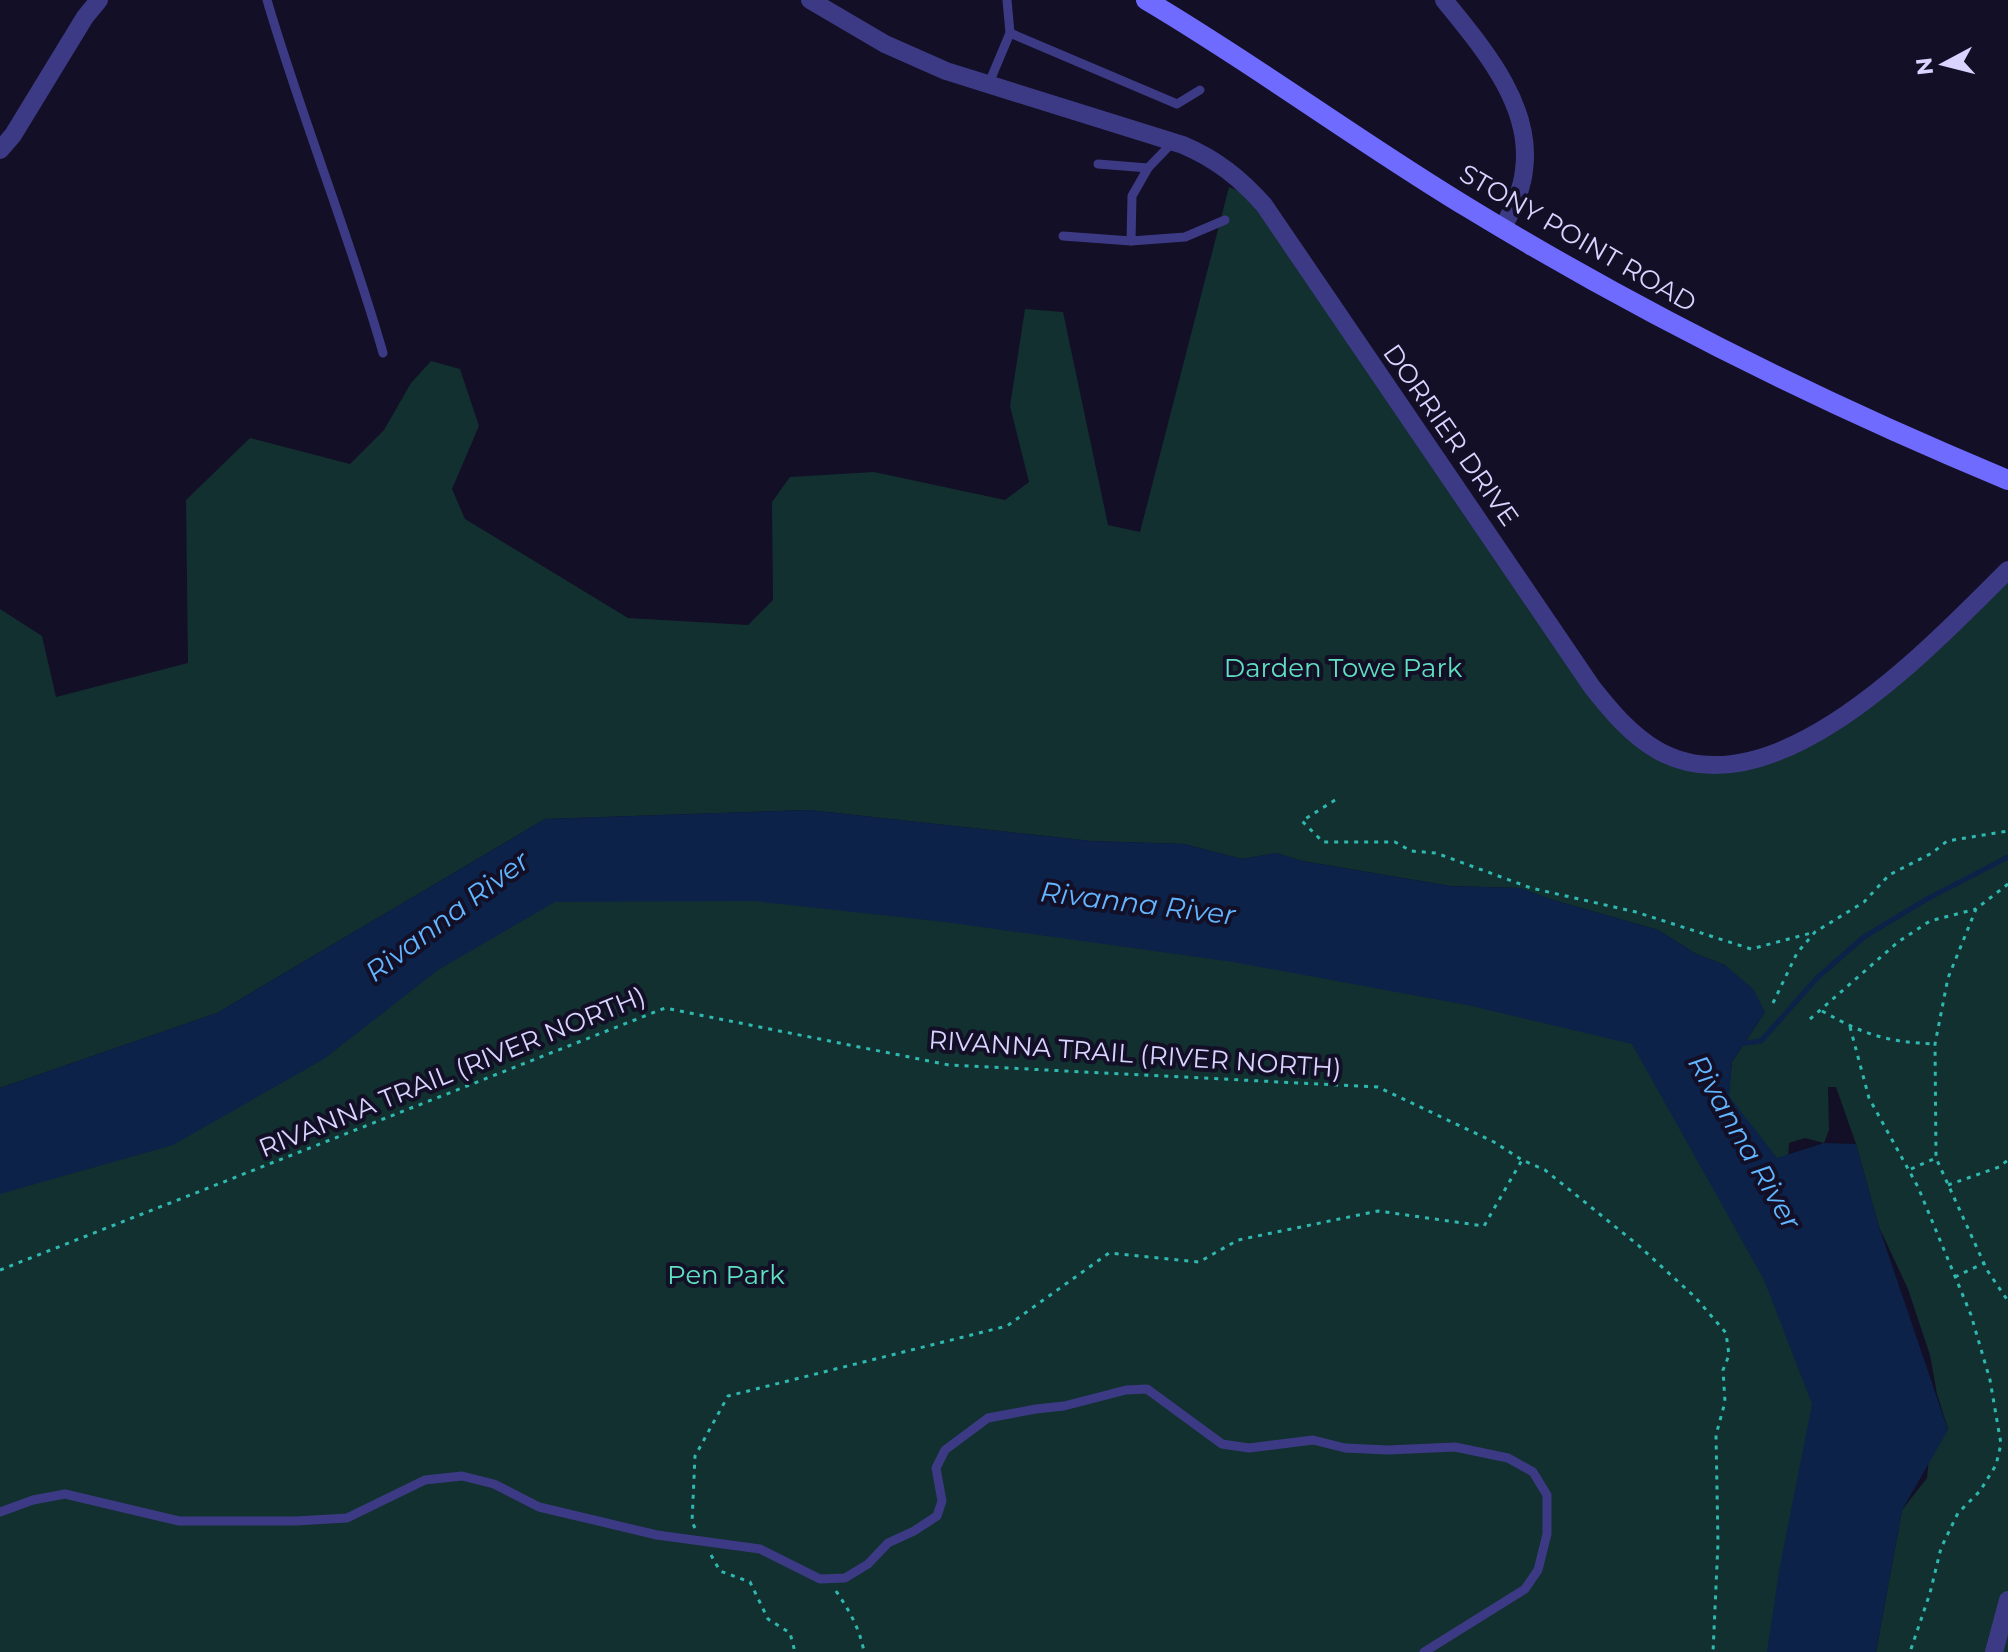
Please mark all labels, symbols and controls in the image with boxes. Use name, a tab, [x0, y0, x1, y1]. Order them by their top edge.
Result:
north arrow	[1904, 24, 1984, 104]
text: N	[1910, 56, 1939, 77]
street label: STONY POINT ROAD	[1454, 157, 1702, 319]
street label: DORRIER DRIVE	[1376, 338, 1526, 532]
park label: Darden Towe Park	[1224, 652, 1463, 684]
water label: Rivanna River	[358, 843, 536, 989]
water label: Rivanna River	[1038, 874, 1238, 932]
street label: RIVANNA TRAIL (RIVER NORTH)	[254, 980, 650, 1164]
street label: RIVANNA TRAIL (RIVER NORTH)	[927, 1024, 1343, 1084]
water label: Rivanna River	[1681, 1048, 1809, 1236]
park label: Pen Park	[667, 1259, 785, 1291]

